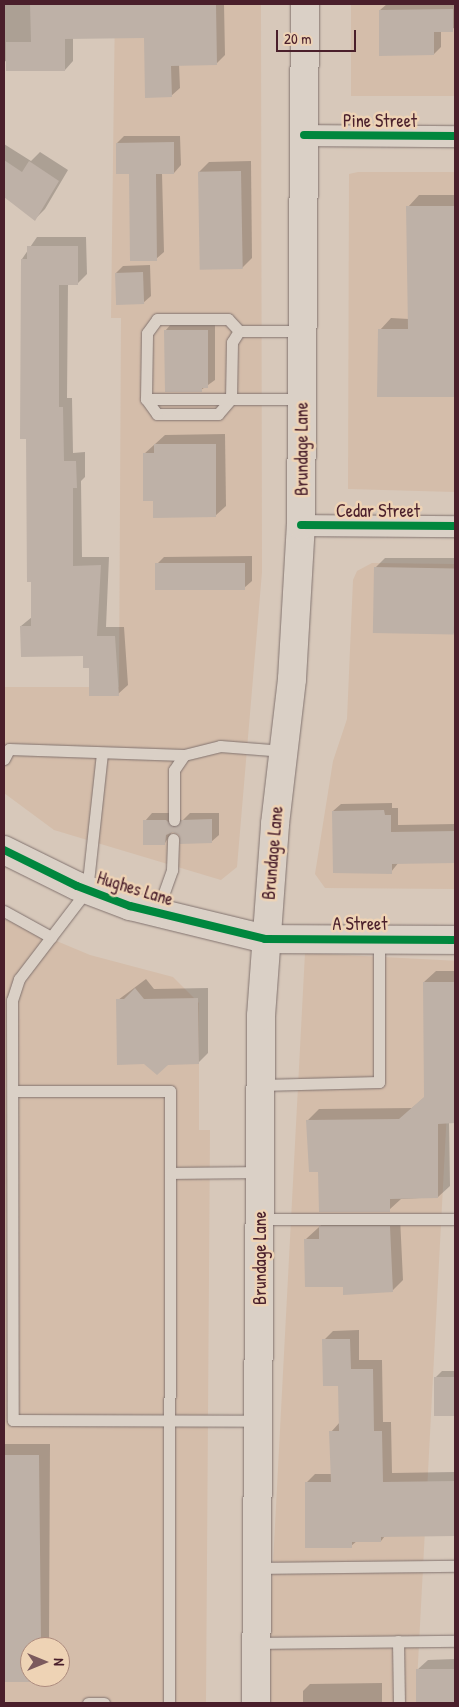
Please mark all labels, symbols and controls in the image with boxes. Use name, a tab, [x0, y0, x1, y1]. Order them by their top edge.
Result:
scale bar	[279, 20, 359, 52]
text: 20 m	[284, 28, 311, 49]
street label: Pine Street	[343, 110, 417, 132]
street label: Brundage Lane	[291, 402, 313, 496]
street label: Cedar Street	[336, 500, 420, 522]
street label: Brundage Lane	[258, 805, 288, 901]
street label: Hughes Lane	[94, 867, 176, 911]
street label: A Street	[333, 913, 387, 935]
street label: Brundage Lane	[249, 1211, 271, 1305]
north arrow	[20, 1637, 70, 1687]
text: N	[50, 1658, 69, 1666]

